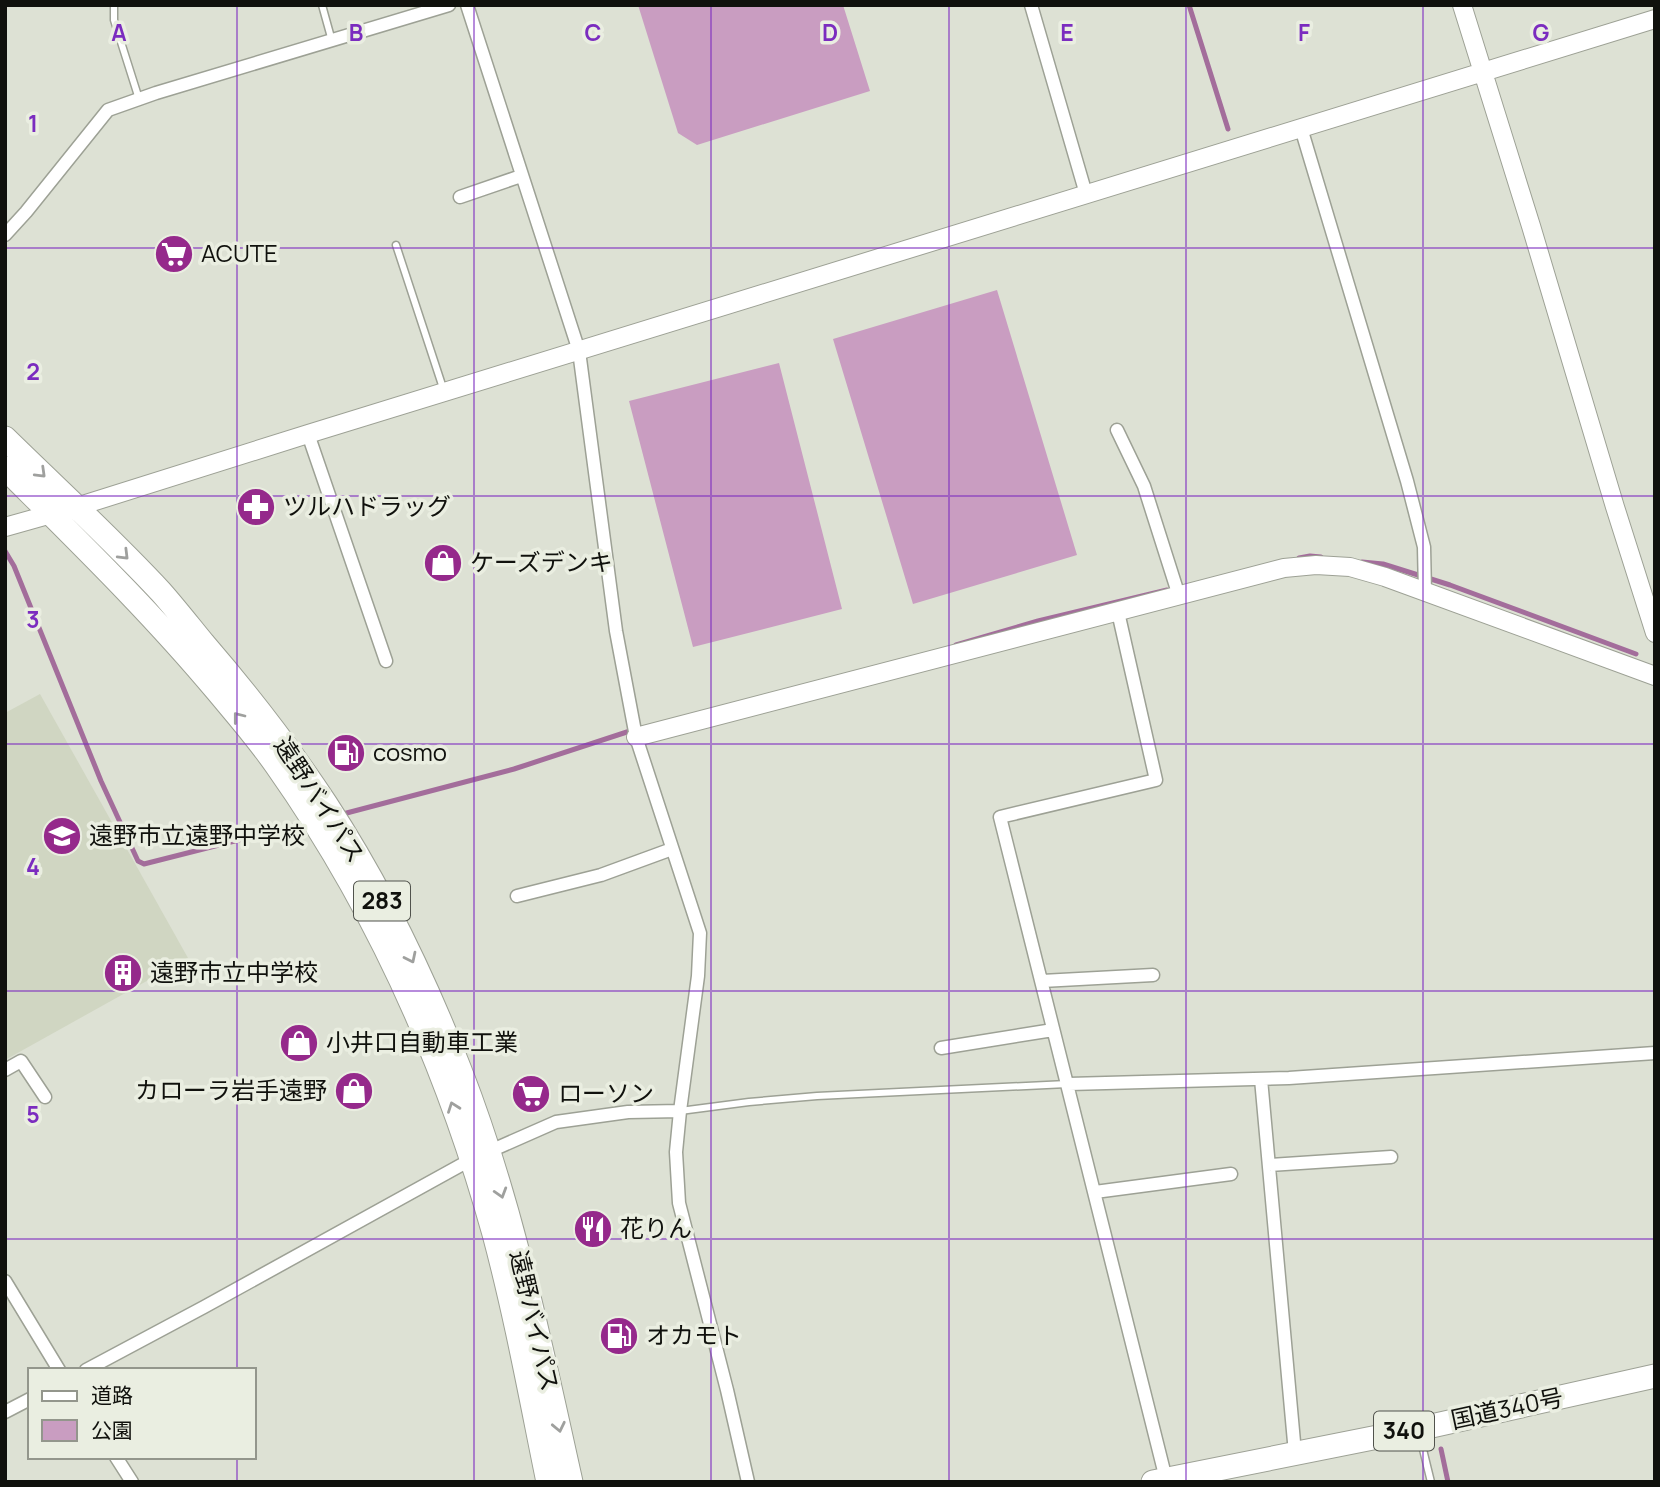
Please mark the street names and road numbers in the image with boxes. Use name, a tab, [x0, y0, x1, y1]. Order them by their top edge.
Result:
street label: 遠野バイパス	[267, 730, 373, 868]
road number: 283	[354, 882, 410, 920]
street label: 遠野バイパス	[503, 1247, 568, 1394]
street label: 国道340号	[1447, 1380, 1566, 1436]
road number: 340	[1374, 1412, 1434, 1450]

